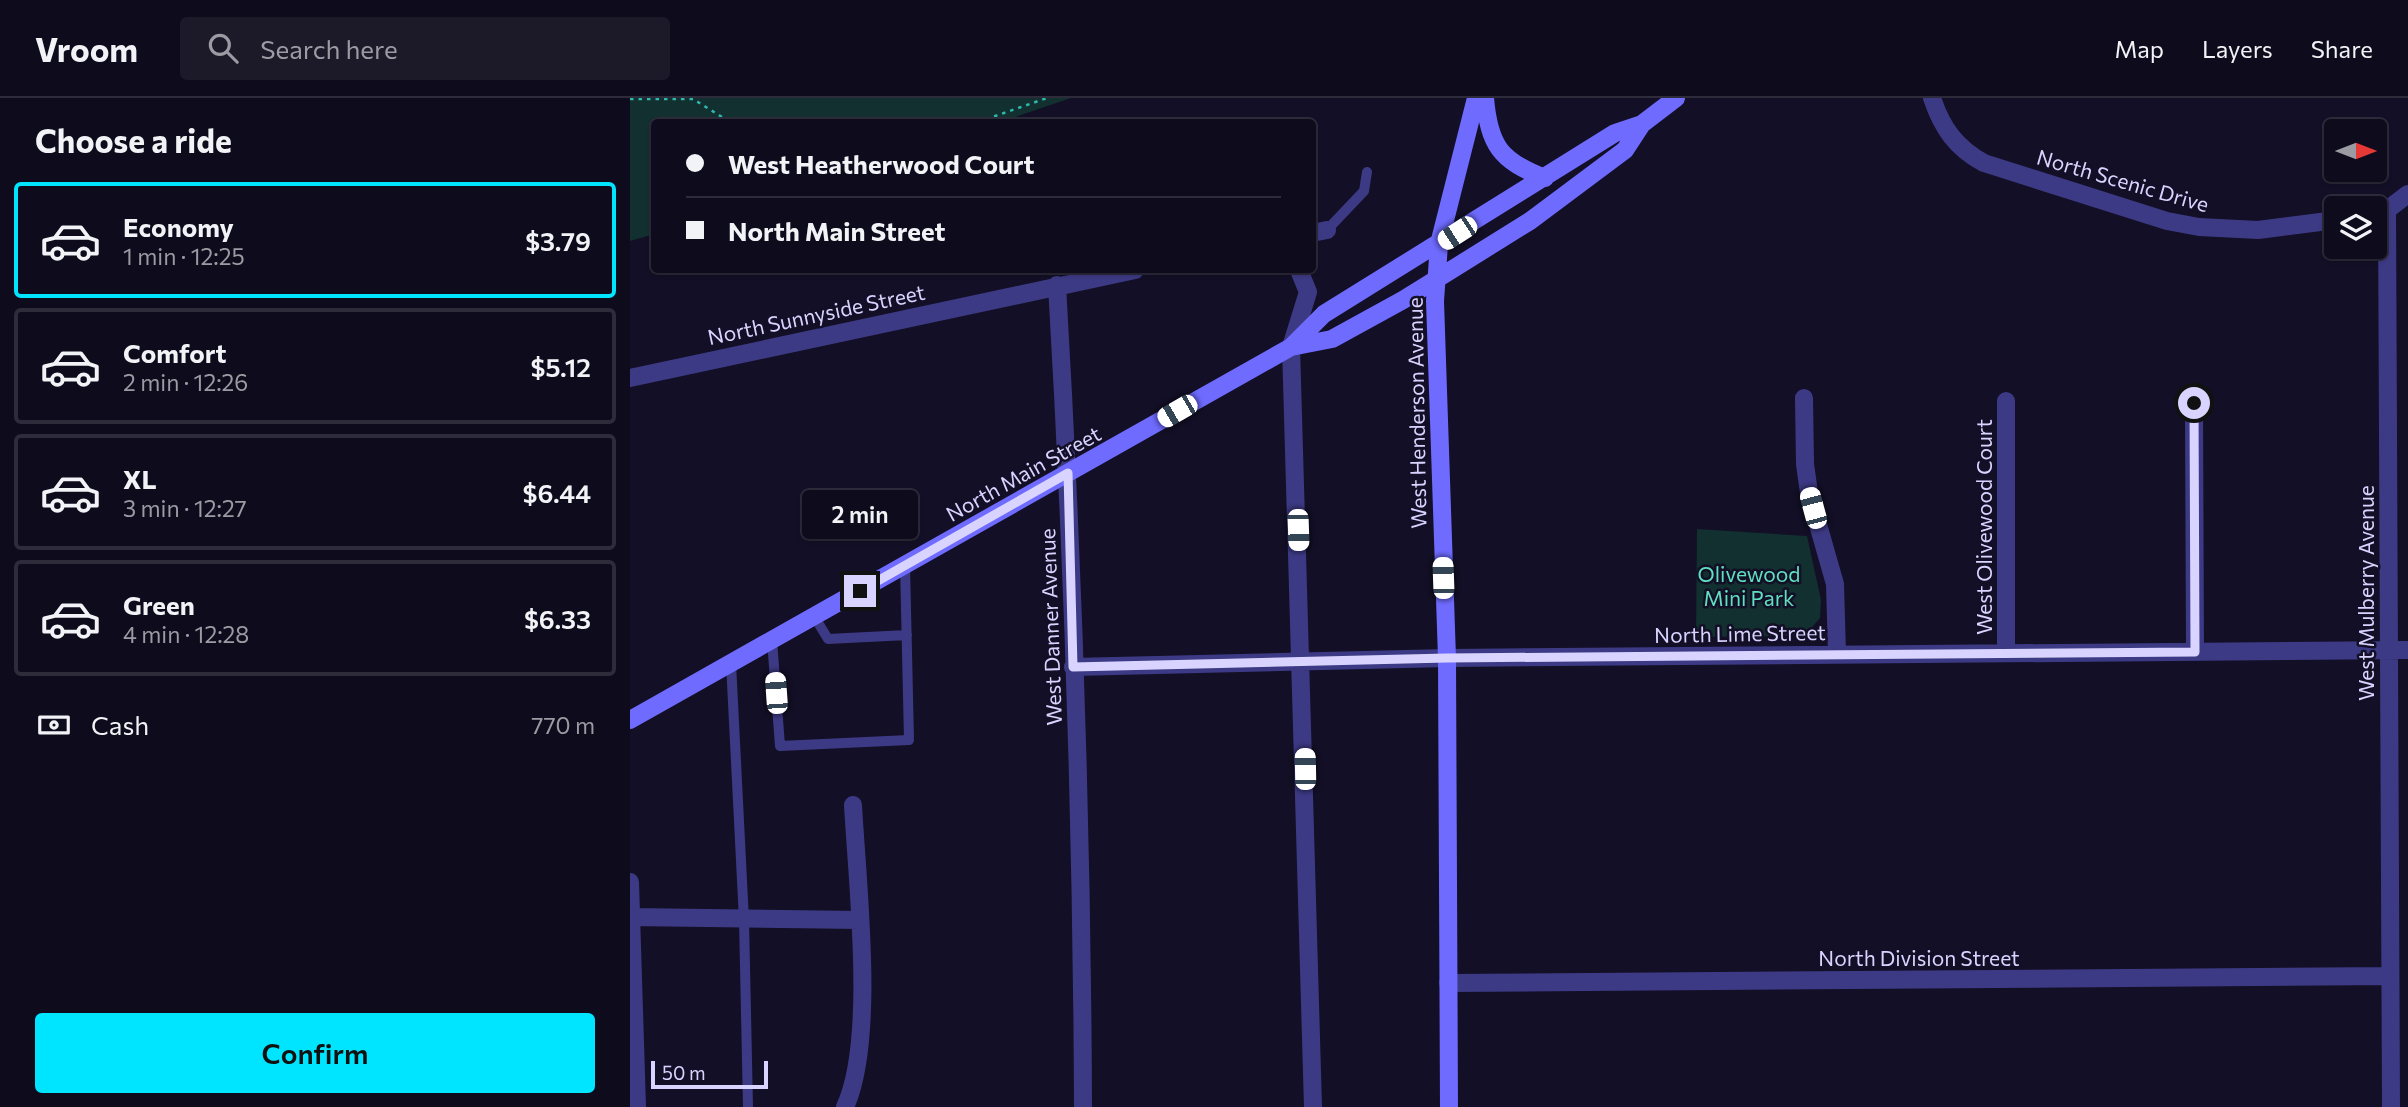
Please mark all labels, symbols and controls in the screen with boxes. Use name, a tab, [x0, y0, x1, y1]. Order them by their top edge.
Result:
search box	[180, 17, 670, 80]
text: Vroom	[35, 28, 138, 69]
icon: search	[204, 29, 242, 67]
text: Search here	[260, 33, 398, 64]
text: Map	[2115, 34, 2164, 63]
text: Layers	[2202, 34, 2273, 63]
text: Share	[2311, 34, 2373, 63]
north arrow	[2324, 119, 2387, 182]
map controls	[2324, 119, 2387, 259]
text: Choose a ride	[35, 120, 232, 160]
street label: North Scenic Drive	[2034, 143, 2212, 217]
text: West Heatherwood Court	[728, 148, 1034, 179]
button: layers	[2324, 196, 2387, 259]
icon: car	[39, 209, 102, 272]
text: Economy	[123, 211, 234, 242]
car	[1434, 213, 1481, 253]
text: North Main Street	[728, 215, 945, 246]
text: $3.79	[525, 225, 591, 256]
text: 1 min · 12:25	[123, 242, 245, 270]
street label: North Sunnyside Street	[705, 279, 927, 349]
street label: West Henderson Avenue	[1401, 297, 1431, 529]
icon: car	[39, 335, 102, 398]
text: Comfort	[123, 337, 226, 368]
text: $5.12	[531, 351, 591, 382]
text: 2 min · 12:26	[123, 368, 248, 396]
route start	[2178, 387, 2210, 419]
car	[1154, 391, 1201, 431]
street label: West Olivewood Court	[1971, 419, 1996, 635]
street label: North Main Street	[941, 420, 1105, 526]
icon: car	[39, 461, 102, 524]
text: XL	[123, 463, 157, 494]
text: $6.44	[523, 477, 591, 508]
car	[1798, 485, 1829, 531]
street label: West Mulberry Avenue	[2353, 485, 2378, 701]
callout: 2 min	[802, 490, 918, 538]
text: 3 min · 12:27	[123, 494, 247, 522]
text: 2 min	[832, 500, 888, 528]
car	[1287, 509, 1310, 551]
street label: West Danner Avenue	[1034, 528, 1066, 726]
car	[1432, 557, 1455, 599]
park label: Olivewood Mini Park	[1698, 561, 1800, 610]
route end	[844, 575, 876, 607]
icon: car	[39, 587, 102, 650]
text: Green	[123, 589, 195, 620]
text: $6.33	[524, 603, 591, 634]
street label: North Lime Street	[1654, 619, 1826, 647]
text: 4 min · 12:28	[123, 620, 249, 648]
car	[765, 671, 788, 715]
icon: cash	[35, 706, 73, 744]
text: Cash	[91, 709, 149, 740]
text: 770 m	[531, 711, 595, 739]
car	[1295, 748, 1316, 790]
street label: North Division Street	[1818, 945, 2020, 970]
button: Confirm	[35, 1013, 595, 1093]
scale bar	[651, 1058, 768, 1090]
text: 50 m	[662, 1061, 706, 1084]

